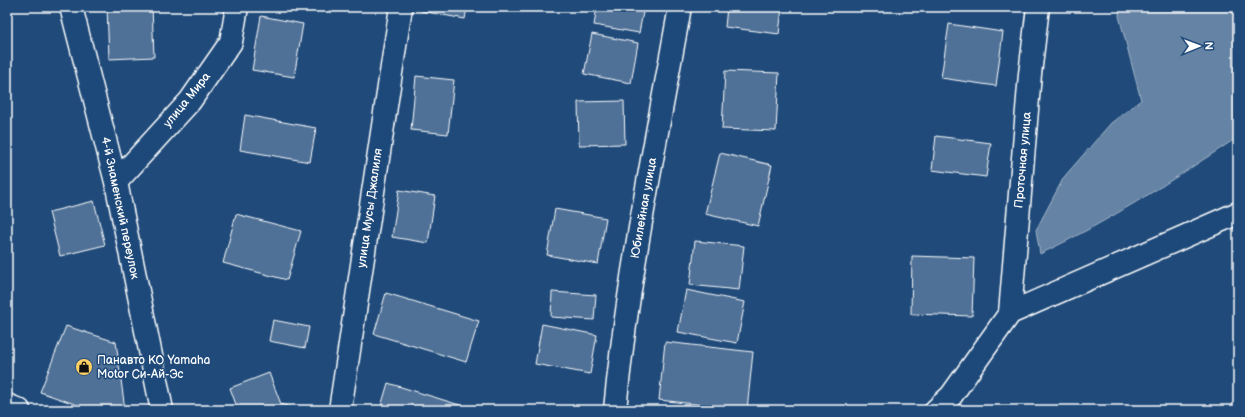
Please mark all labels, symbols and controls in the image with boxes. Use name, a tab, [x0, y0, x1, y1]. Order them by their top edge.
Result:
north arrow	[1179, 26, 1219, 66]
text: N	[1202, 42, 1215, 50]
street label: улица Мира	[160, 69, 214, 131]
street label: Проточная улица	[1011, 111, 1035, 209]
street label: 4-й Знаменский переулок	[98, 135, 143, 281]
street label: улица Мусы Джалиля	[354, 147, 386, 269]
street label: Юбилейная улица	[628, 156, 660, 260]
place label: Панавто КО Yamaha Motor Си-Ай-Эс	[97, 353, 211, 382]
shop icon: Панавто КО Yamaha Motor Си-Ай-Эс	[74, 357, 94, 377]

